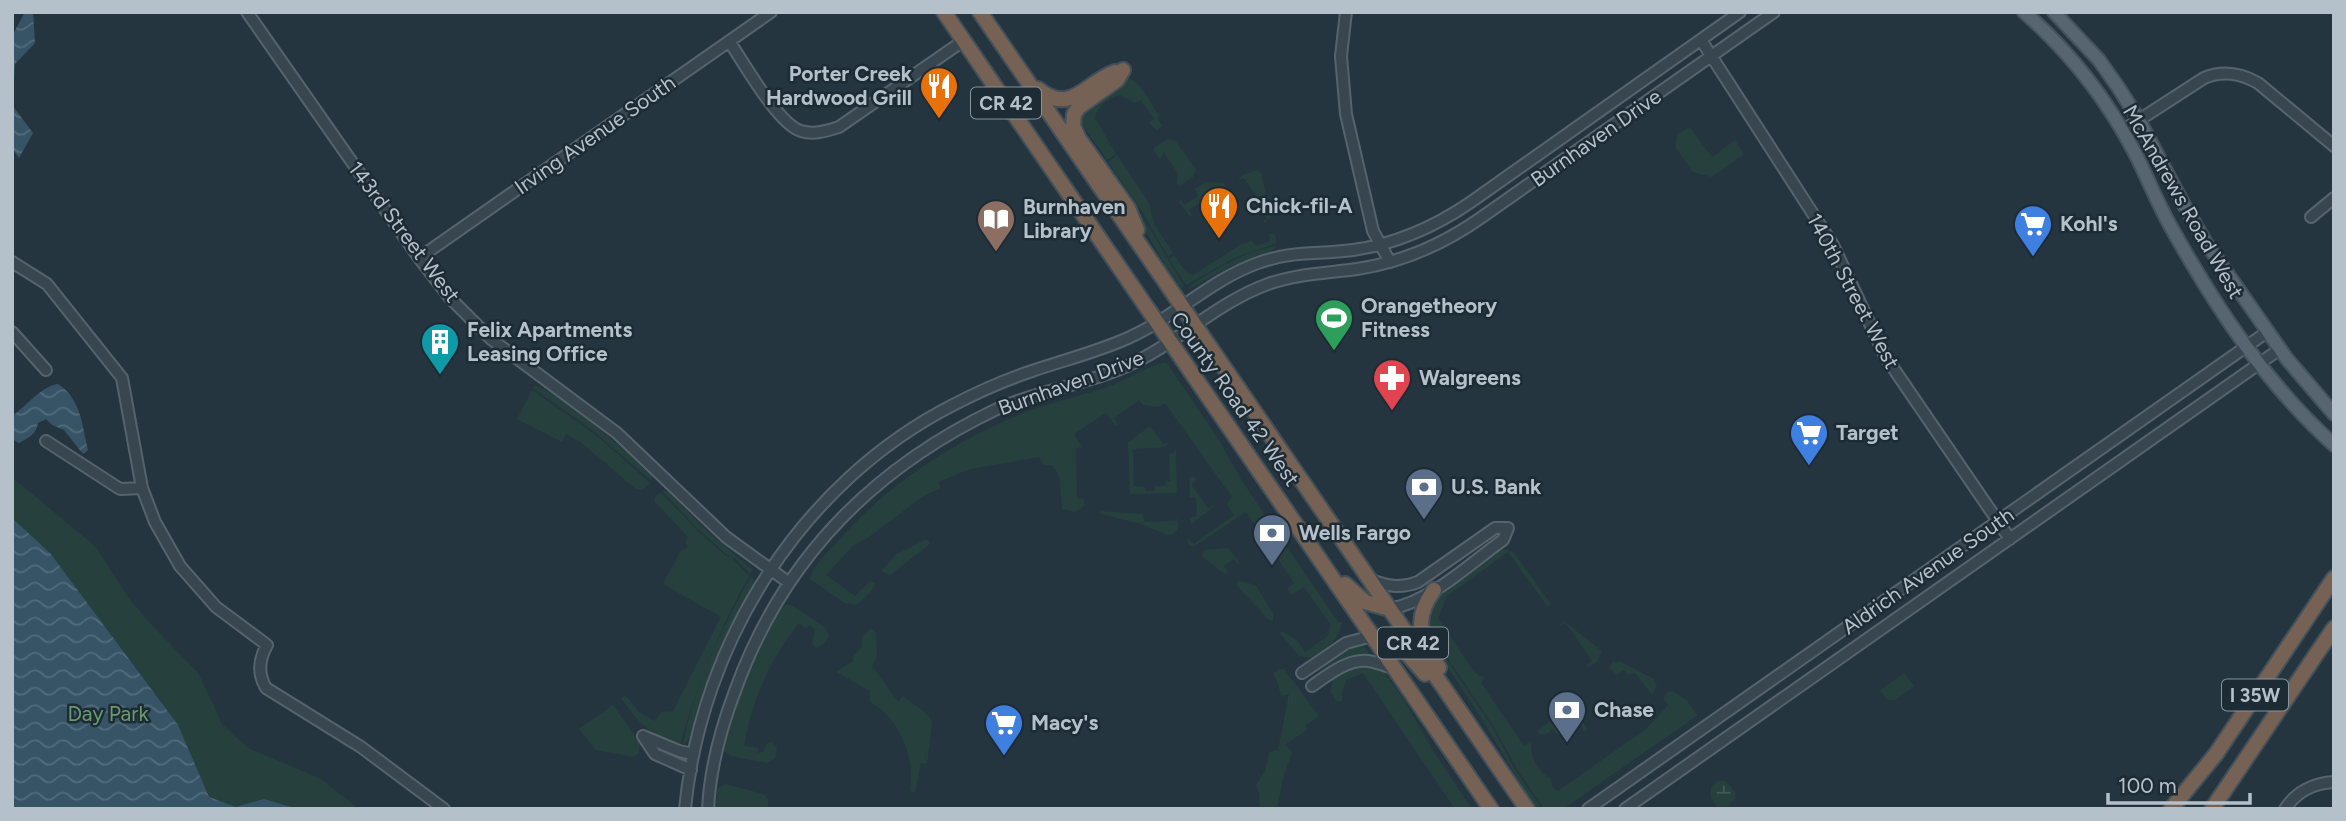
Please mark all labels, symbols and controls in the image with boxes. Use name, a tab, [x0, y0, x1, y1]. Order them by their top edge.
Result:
place label: Porter Creek Hardwood Grill	[766, 61, 913, 110]
restaurant icon: Porter Creek Hardwood Grill	[918, 65, 960, 120]
street label: Irving Avenue South	[510, 70, 680, 199]
street label: Burnhaven Drive	[1526, 83, 1666, 192]
road number: CR 42	[971, 88, 1041, 118]
street label: McAndrews Road West	[2118, 101, 2249, 303]
street label: 143rd Street West	[343, 156, 466, 307]
restaurant icon: Chick-fil-A	[1198, 185, 1240, 240]
place label: Chick-fil-A	[1246, 193, 1353, 218]
place label: Burnhaven Library	[1023, 194, 1125, 243]
library icon: Burnhaven Library	[975, 198, 1017, 253]
supermarket icon: Kohl's	[2012, 203, 2054, 258]
street label: 140th Street West	[1802, 209, 1905, 373]
place label: Kohl's	[2060, 211, 2118, 236]
place label: Orangetheory Fitness	[1361, 293, 1498, 342]
sports icon: Orangetheory Fitness	[1313, 297, 1355, 352]
street label: County Road 42 West	[1166, 307, 1305, 491]
place label: Felix Apartments Leasing Office	[467, 317, 633, 366]
building icon: Felix Apartments Leasing Office	[419, 321, 461, 376]
street label: Burnhaven Drive	[995, 345, 1147, 420]
pharmacy icon: Walgreens	[1371, 357, 1413, 412]
place label: Walgreens	[1419, 365, 1521, 390]
supermarket icon: Target	[1788, 412, 1830, 467]
place label: Target	[1836, 420, 1899, 445]
bank icon: U.S. Bank	[1403, 466, 1445, 521]
place label: U.S. Bank	[1451, 474, 1542, 499]
street label: Aldrich Avenue South	[1837, 502, 2018, 639]
bank icon: Wells Fargo	[1251, 512, 1293, 567]
place label: Wells Fargo	[1299, 520, 1411, 545]
road number: CR 42	[1378, 628, 1448, 658]
road number: I 35W	[2222, 680, 2288, 710]
bank icon: Chase	[1546, 689, 1588, 744]
place label: Chase	[1594, 697, 1654, 722]
park label: Day Park	[67, 701, 149, 726]
supermarket icon: Macy's	[983, 702, 1025, 757]
place label: Macy's	[1031, 710, 1098, 735]
scale bar	[2108, 762, 2250, 806]
text: 100 m	[2118, 773, 2177, 798]

